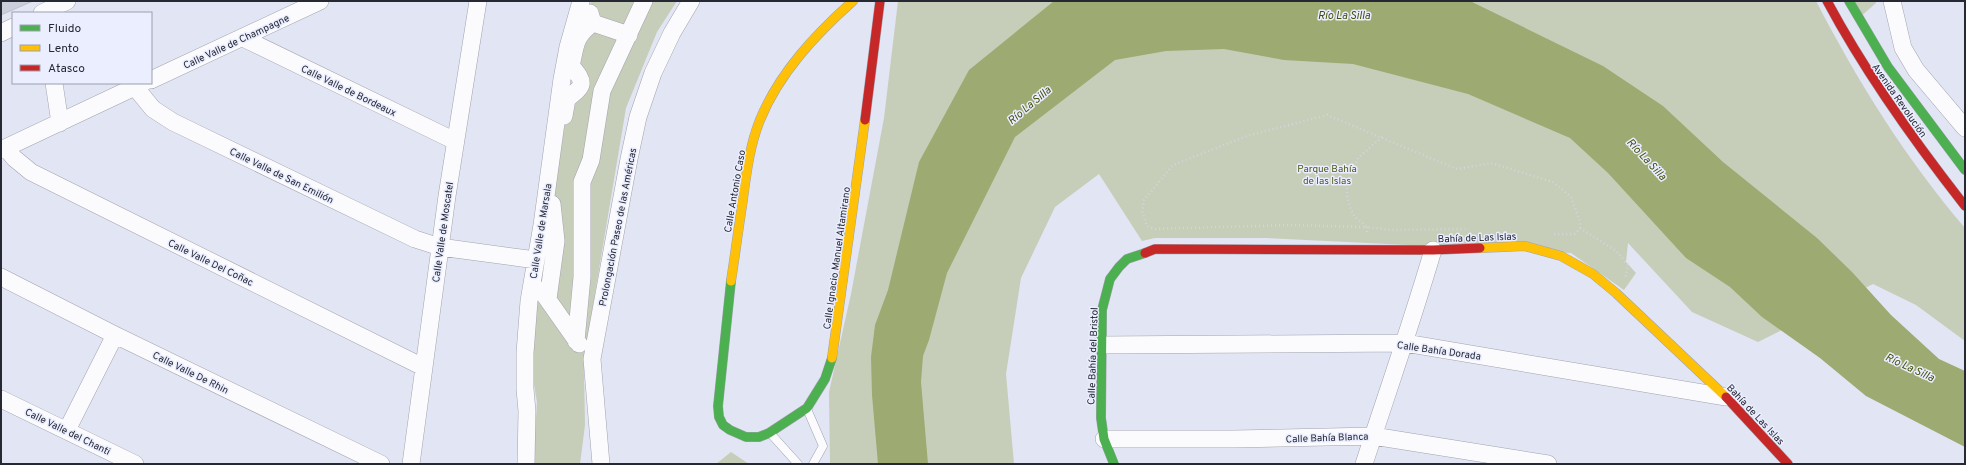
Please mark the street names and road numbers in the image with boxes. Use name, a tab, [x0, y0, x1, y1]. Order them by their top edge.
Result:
street label: Calle Valle de Champagne	[181, 12, 292, 73]
street label: Avenida Revolución	[1868, 61, 1929, 140]
street label: Calle Valle de Bordeaux	[298, 63, 398, 120]
street label: Calle Valle de San Emilión	[227, 145, 336, 207]
street label: Prolongación Paseo de las Américas	[597, 147, 640, 308]
street label: Calle Antonio Caso	[722, 148, 749, 234]
street label: Calle Valle de Moscatel	[430, 181, 457, 283]
street label: Calle Valle de Marsala	[528, 183, 555, 280]
street label: Calle Ignacio Manuel Altamirano	[821, 186, 854, 330]
street label: Bahía de Las Islas	[1437, 231, 1517, 246]
street label: Calle Valle Del Coñac	[165, 237, 255, 290]
street label: Calle Bahía del Bristol	[1085, 307, 1102, 405]
street label: Calle Bahía Dorada	[1396, 339, 1482, 364]
street label: Calle Valle De Rhin	[150, 349, 231, 397]
street label: Bahía de Las Islas	[1723, 382, 1787, 449]
street label: Calle Valle del Chanti	[22, 406, 112, 459]
street label: Calle Bahía Blanca	[1285, 431, 1369, 446]

